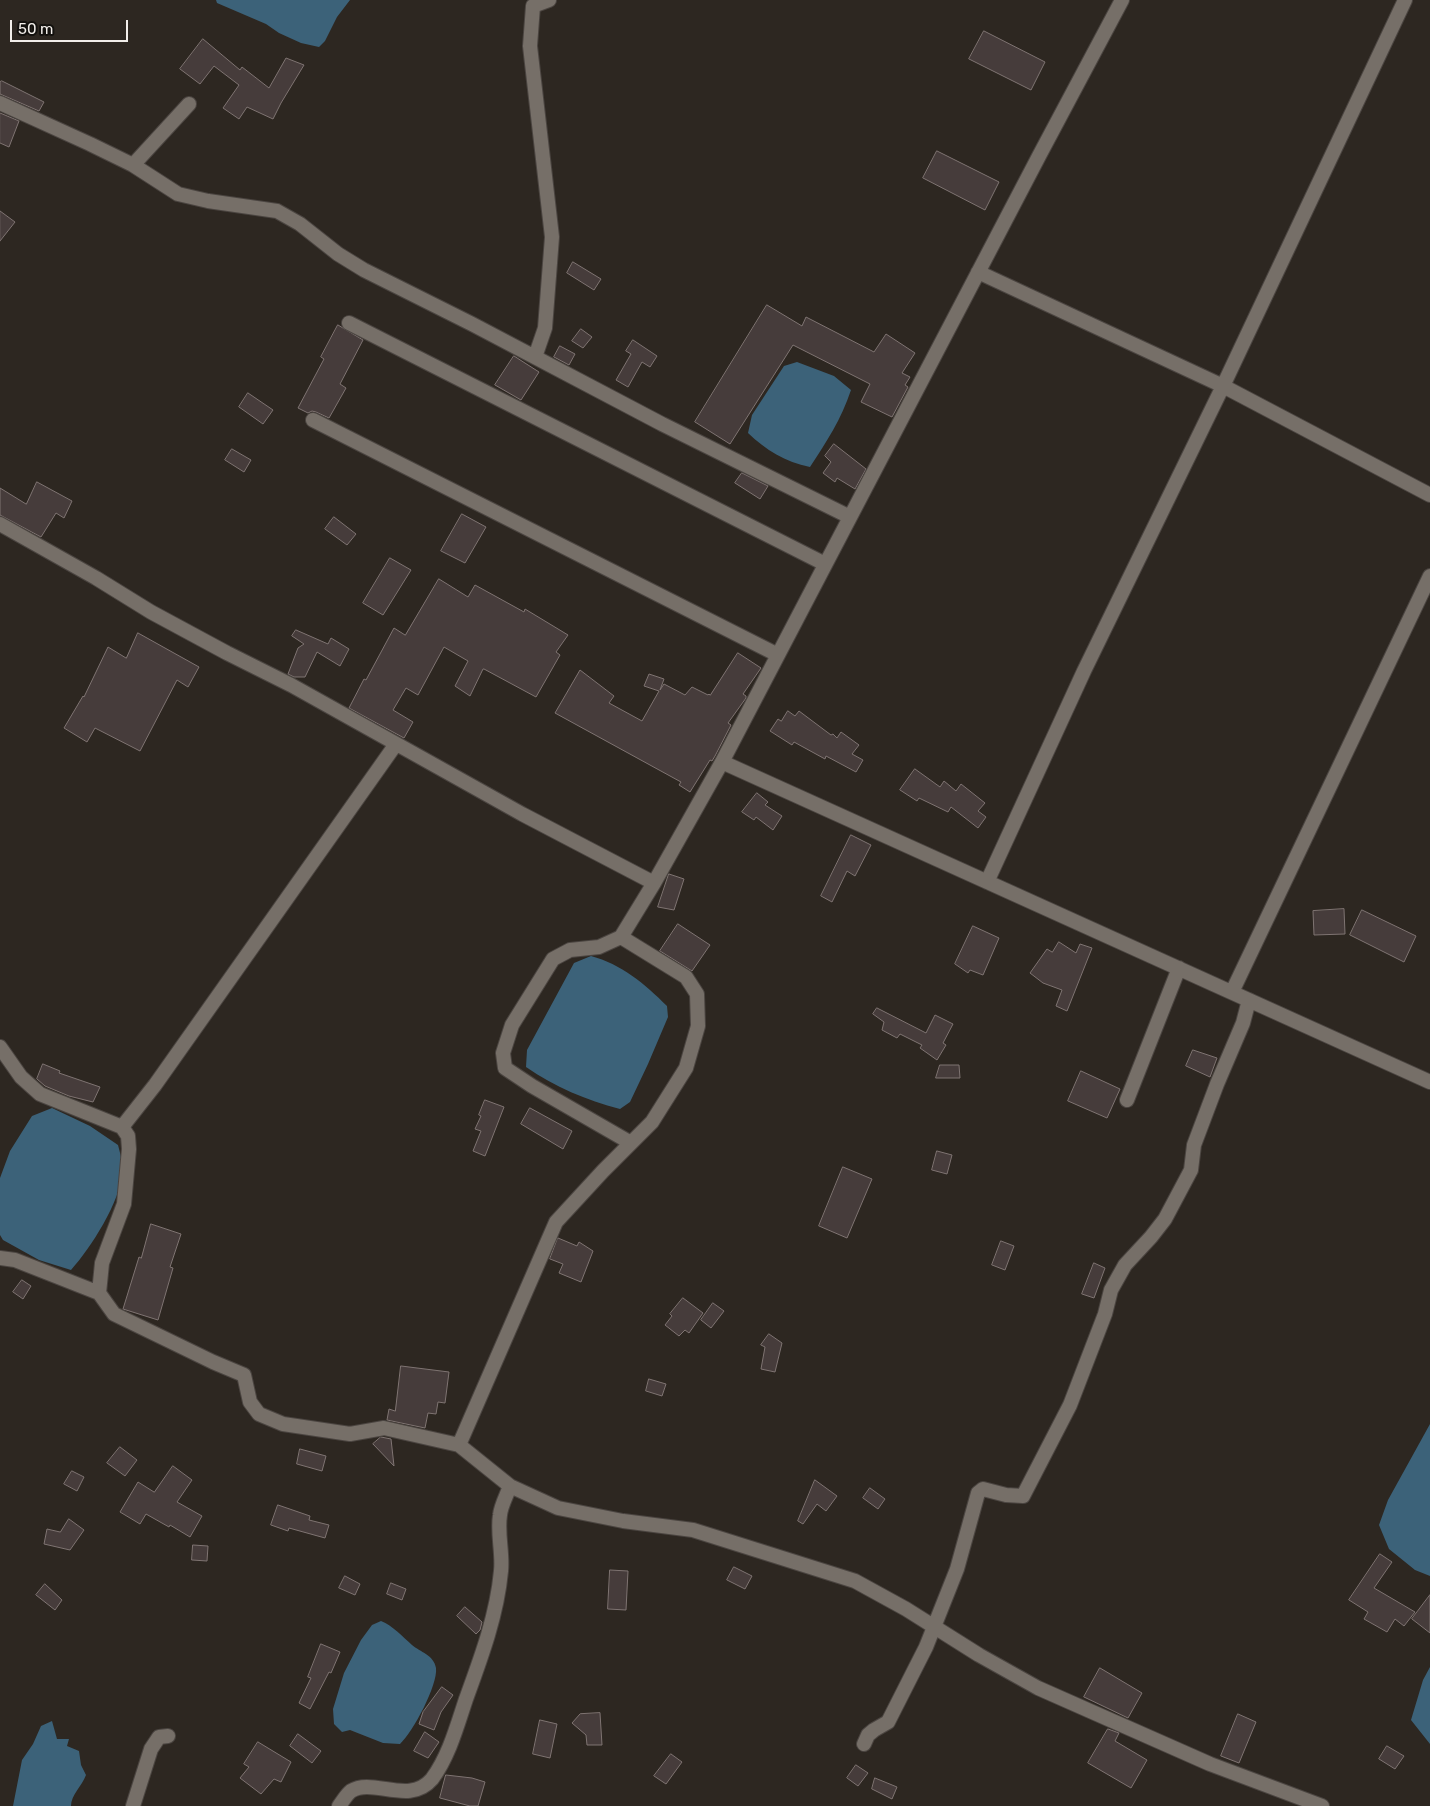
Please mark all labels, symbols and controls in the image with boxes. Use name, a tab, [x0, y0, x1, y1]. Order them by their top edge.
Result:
scale bar	[12, 10, 130, 42]
text: 50 m	[18, 20, 53, 38]

